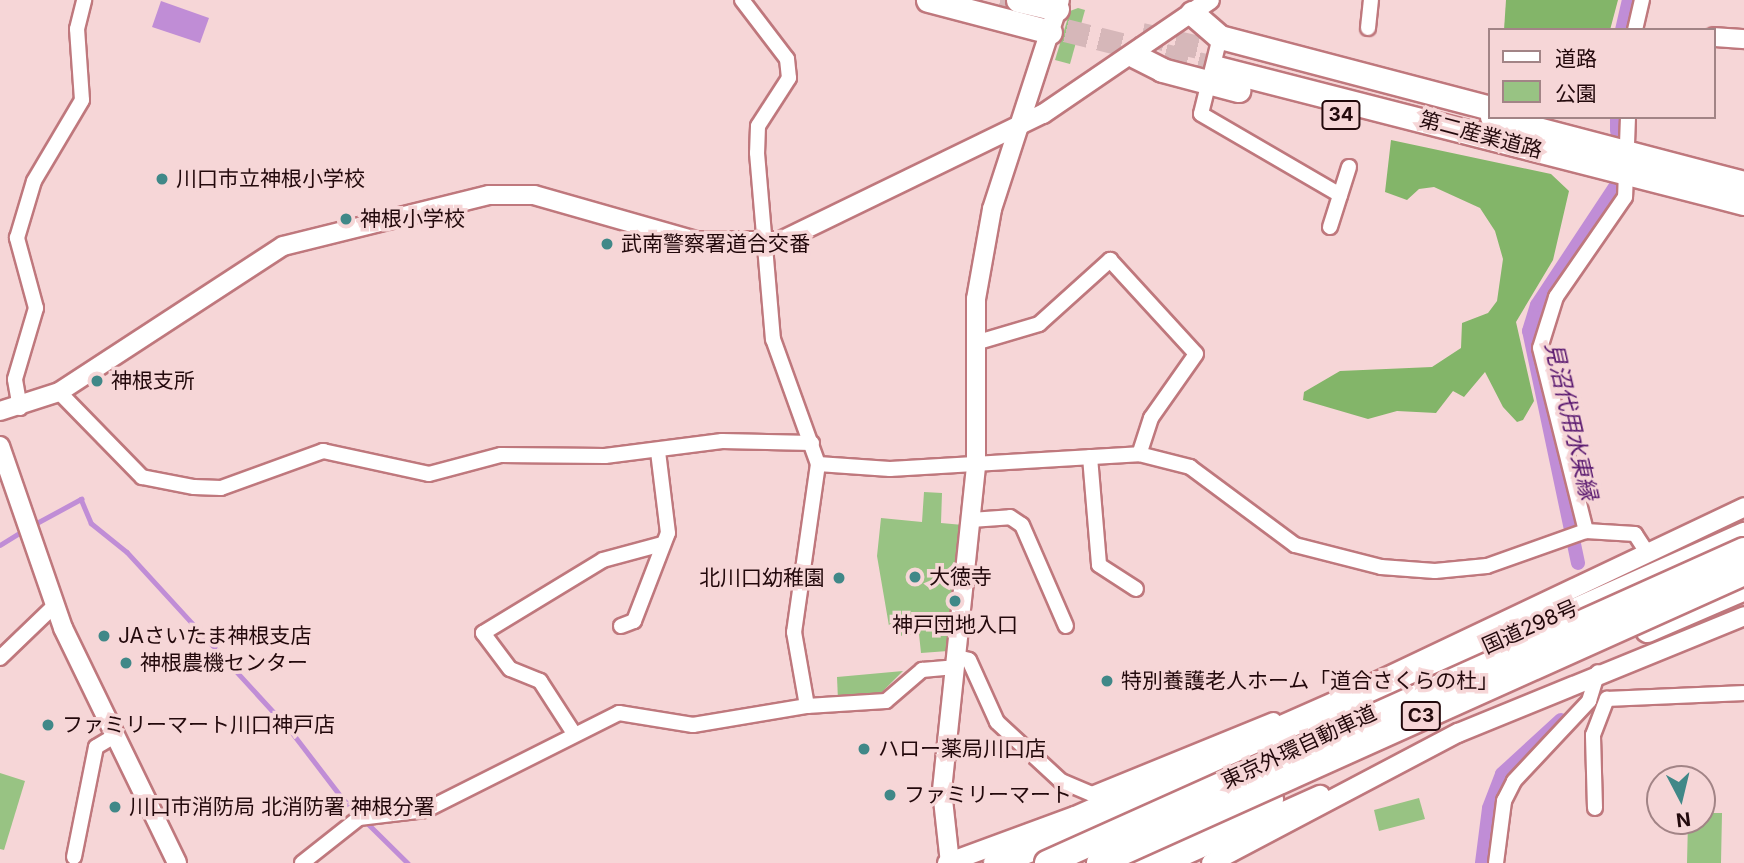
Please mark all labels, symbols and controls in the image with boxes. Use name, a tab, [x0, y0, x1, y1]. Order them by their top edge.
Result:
legend	[1488, 28, 1716, 119]
text: 道路	[1555, 46, 1597, 71]
text: 公園	[1555, 81, 1597, 106]
road number: 34	[1320, 99, 1362, 130]
street label: 第二産業道路	[1417, 107, 1545, 163]
place label: 川口市立神根小学校	[176, 166, 365, 192]
marker: 川口市立神根小学校	[154, 171, 170, 187]
place label: 神根小学校	[360, 206, 465, 232]
marker: 神根小学校	[338, 211, 354, 227]
place label: 武南警察署道合交番	[621, 231, 810, 257]
marker: 武南警察署道合交番	[599, 236, 615, 252]
water label: 見沼代用水東縁	[1539, 339, 1603, 503]
place label: 神根支所	[111, 368, 195, 394]
marker: 神根支所	[89, 373, 105, 389]
place label: 大徳寺	[929, 564, 992, 590]
place label: 北川口幼稚園	[699, 565, 825, 591]
marker: 大徳寺	[907, 569, 923, 585]
marker: 北川口幼稚園	[831, 570, 847, 586]
marker: 神戸団地入口	[947, 593, 963, 609]
street label: 国道298号	[1478, 595, 1582, 659]
place label: 神戸団地入口	[892, 612, 1018, 638]
place label: JAさいたま神根支店	[118, 623, 312, 649]
marker: JAさいたま神根支店	[96, 628, 112, 644]
place label: 神根農機センター	[140, 650, 308, 676]
marker: 神根農機センター	[118, 655, 134, 671]
place label: 特別養護老人ホーム「道合さくらの杜」	[1121, 668, 1499, 694]
marker: 特別養護老人ホーム「道合さくらの杜」	[1099, 673, 1115, 689]
street label: 東京外環自動車道	[1218, 700, 1380, 794]
road number: C3	[1400, 701, 1442, 732]
place label: ファミリーマート川口神戸店	[62, 712, 335, 738]
marker: ファミリーマート川口神戸店	[40, 717, 56, 733]
place label: ハロー薬局川口店	[878, 736, 1046, 762]
marker: ハロー薬局川口店	[856, 741, 872, 757]
north arrow	[1646, 765, 1716, 835]
place label: ファミリーマート	[904, 782, 1072, 808]
marker: ファミリーマート	[882, 787, 898, 803]
place label: 川口市消防局 北消防署 神根分署	[129, 794, 435, 820]
marker: 川口市消防局 北消防署 神根分署	[107, 799, 123, 815]
text: N	[1675, 807, 1692, 832]

